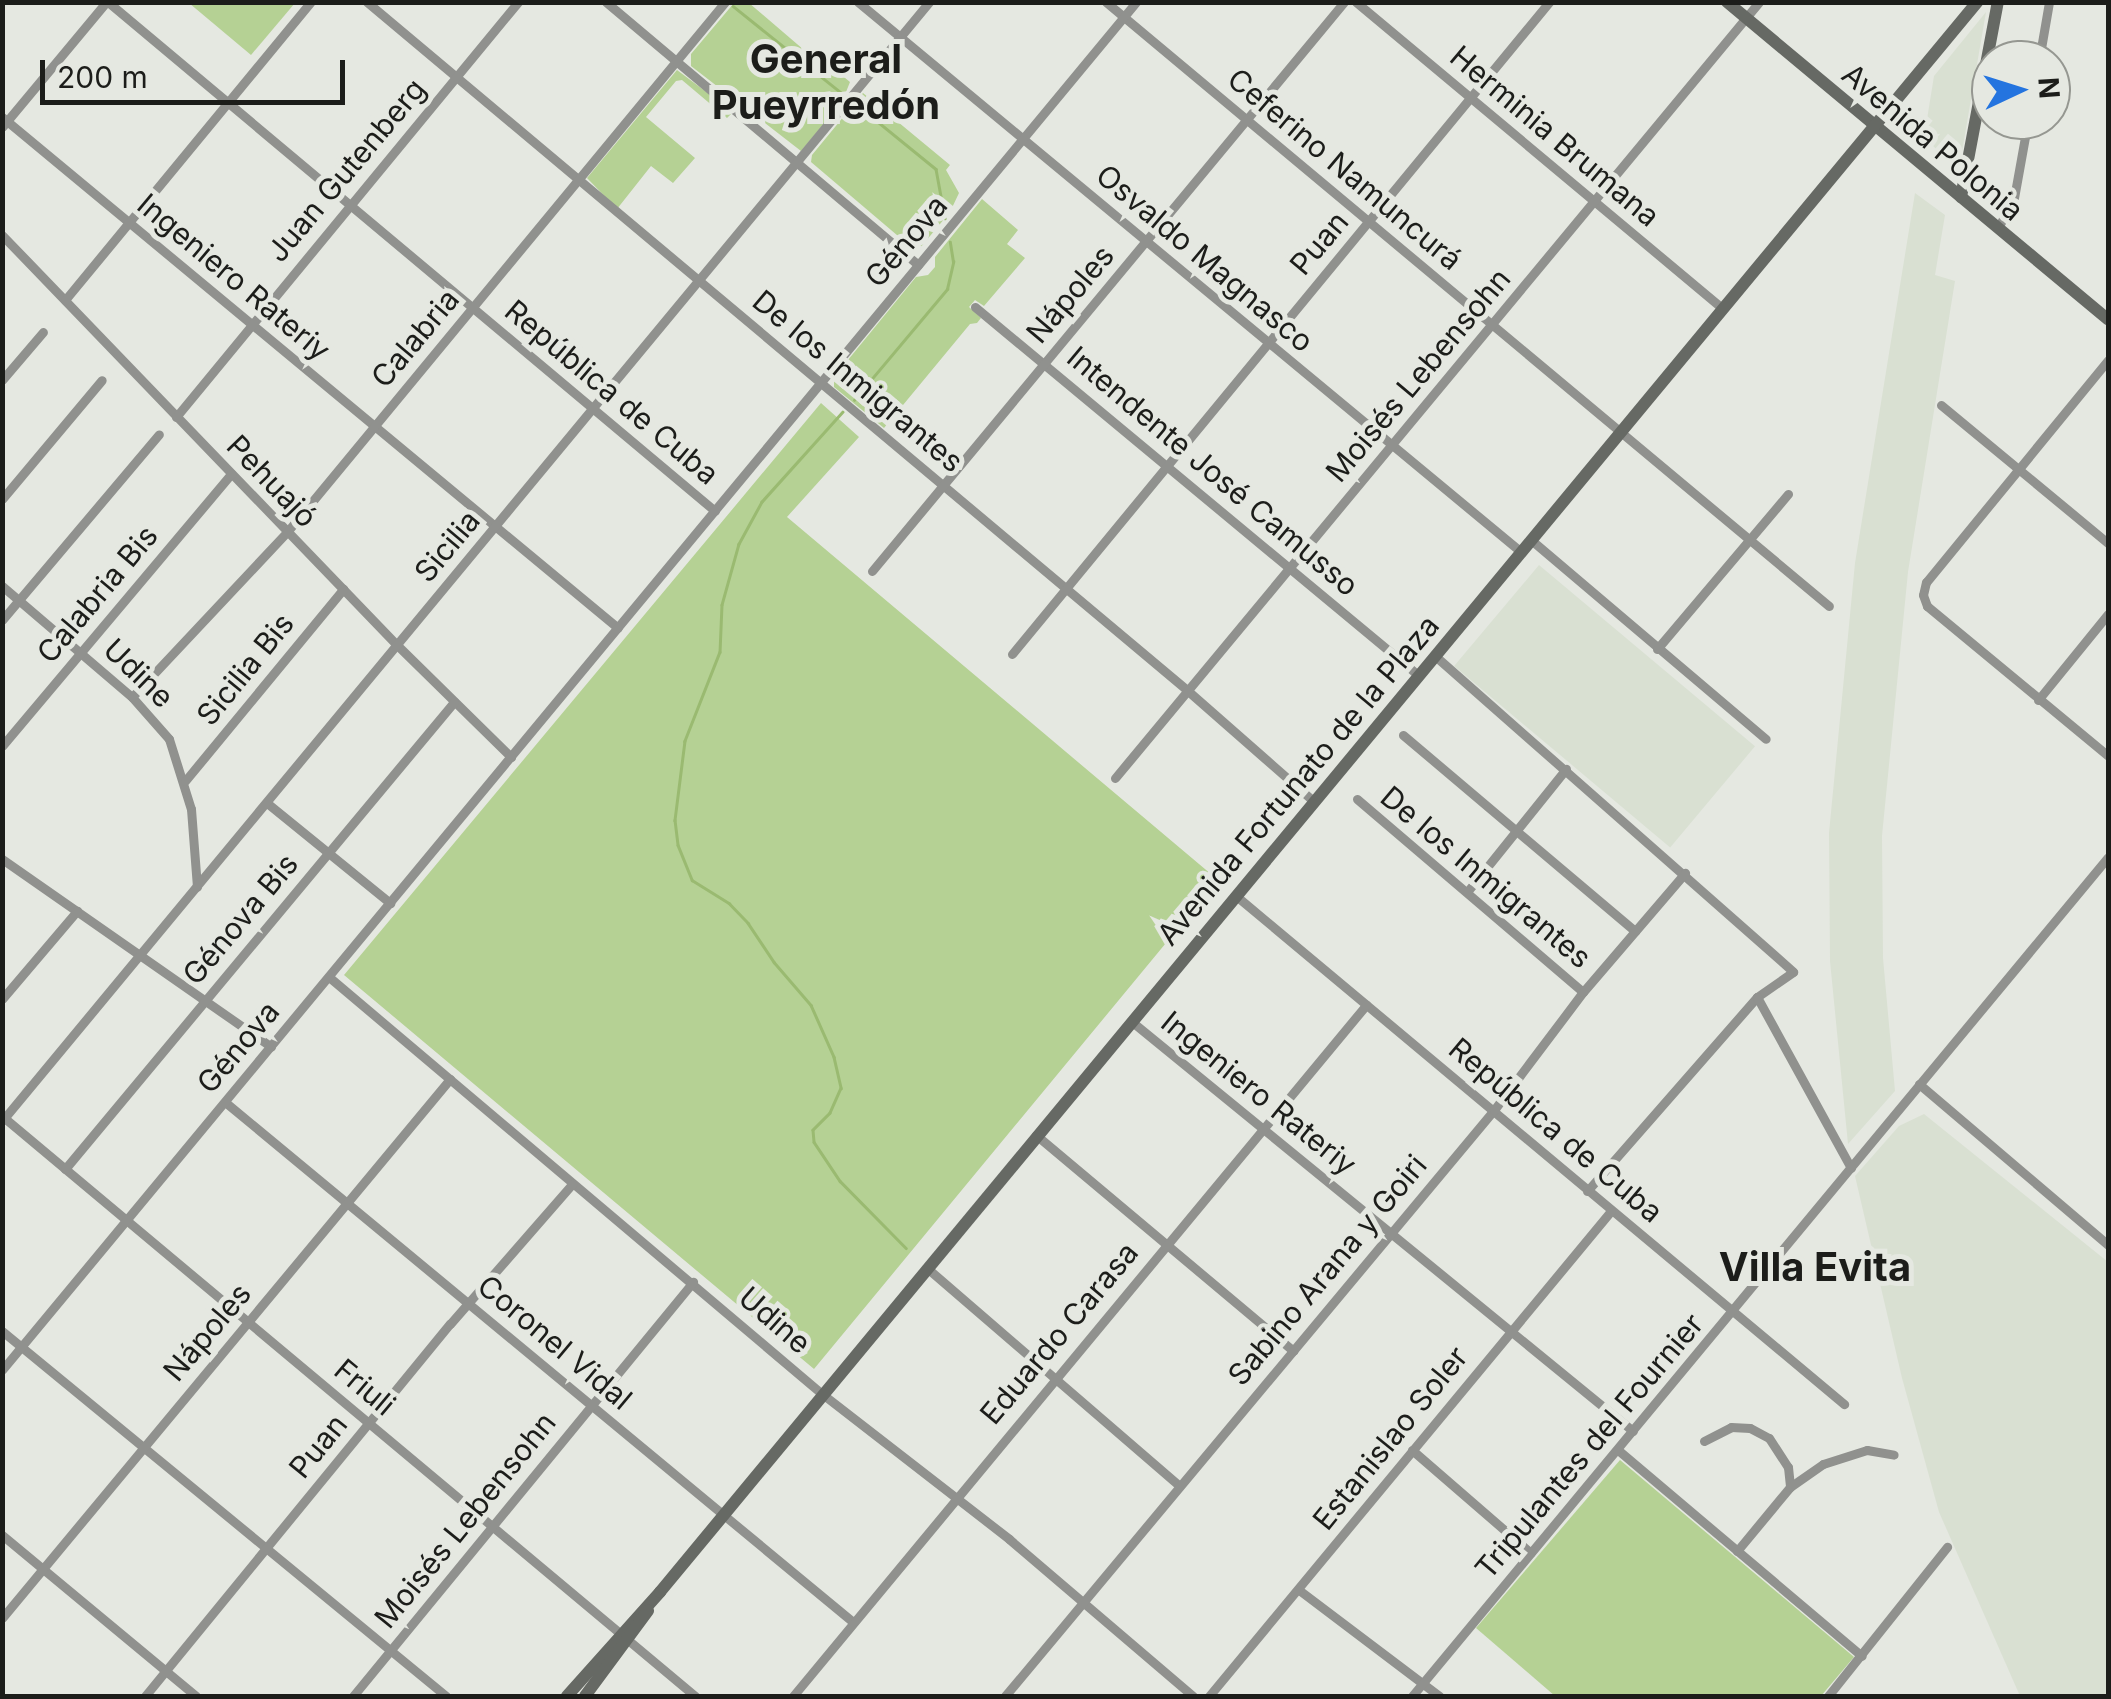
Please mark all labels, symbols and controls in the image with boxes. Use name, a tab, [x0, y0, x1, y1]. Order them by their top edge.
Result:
district label: General Pueyrredón	[712, 35, 940, 129]
street label: Herminia Brumana	[1443, 38, 1667, 234]
scale bar	[45, 40, 350, 102]
north arrow	[1971, 40, 2071, 140]
street label: Avenida Polonia	[1835, 56, 2031, 228]
text: 200 m	[57, 59, 148, 95]
street label: Ceferino Namuncurá	[1221, 61, 1469, 277]
street label: Juan Gutenberg	[259, 71, 433, 269]
text: N	[2031, 76, 2067, 100]
street label: Osvaldo Magnasco	[1089, 157, 1321, 359]
street label: Ingeniero Rateriy	[130, 186, 338, 368]
street label: Génova	[857, 188, 955, 294]
street label: Puan	[1282, 204, 1356, 282]
street label: Nápoles	[1019, 238, 1121, 350]
street label: Moisés Lebensohn	[1318, 261, 1518, 489]
street label: Calabria	[364, 282, 466, 394]
street label: De los Inmigrantes	[745, 283, 971, 479]
street label: República de Cuba	[498, 292, 726, 492]
street label: Intendente José Camusso	[1060, 339, 1366, 603]
street label: Pehuajó	[219, 427, 325, 535]
street label: Sicilia	[407, 503, 487, 589]
street label: Calabria Bis	[29, 518, 165, 670]
street label: Sicilia Bis	[189, 606, 301, 732]
street label: Avenida Fortunato de la Plaza	[1150, 608, 1446, 952]
street label: Udine	[97, 631, 181, 715]
street label: De los Inmigrantes	[1373, 779, 1599, 975]
street label: Génova Bis	[175, 846, 305, 992]
street label: Génova	[189, 994, 287, 1100]
street label: Ingeniero Rateriy	[1154, 1003, 1364, 1183]
street label: República de Cuba	[1442, 1030, 1670, 1230]
street label: Sabino Arana y Goiri	[1220, 1147, 1434, 1393]
street label: Eduardo Carasa	[973, 1235, 1145, 1431]
district label: Villa Evita	[1719, 1243, 1911, 1291]
street label: Coronel Vidal	[471, 1267, 639, 1417]
street label: Nápoles	[156, 1276, 258, 1388]
street label: Udine	[732, 1279, 818, 1361]
street label: Tripulantes del Fournier	[1467, 1306, 1711, 1586]
street label: Estanislao Soler	[1305, 1339, 1475, 1537]
street label: Friuli	[327, 1351, 403, 1423]
street label: Moisés Lebensohn	[367, 1405, 563, 1635]
street label: Puan	[282, 1407, 354, 1485]

